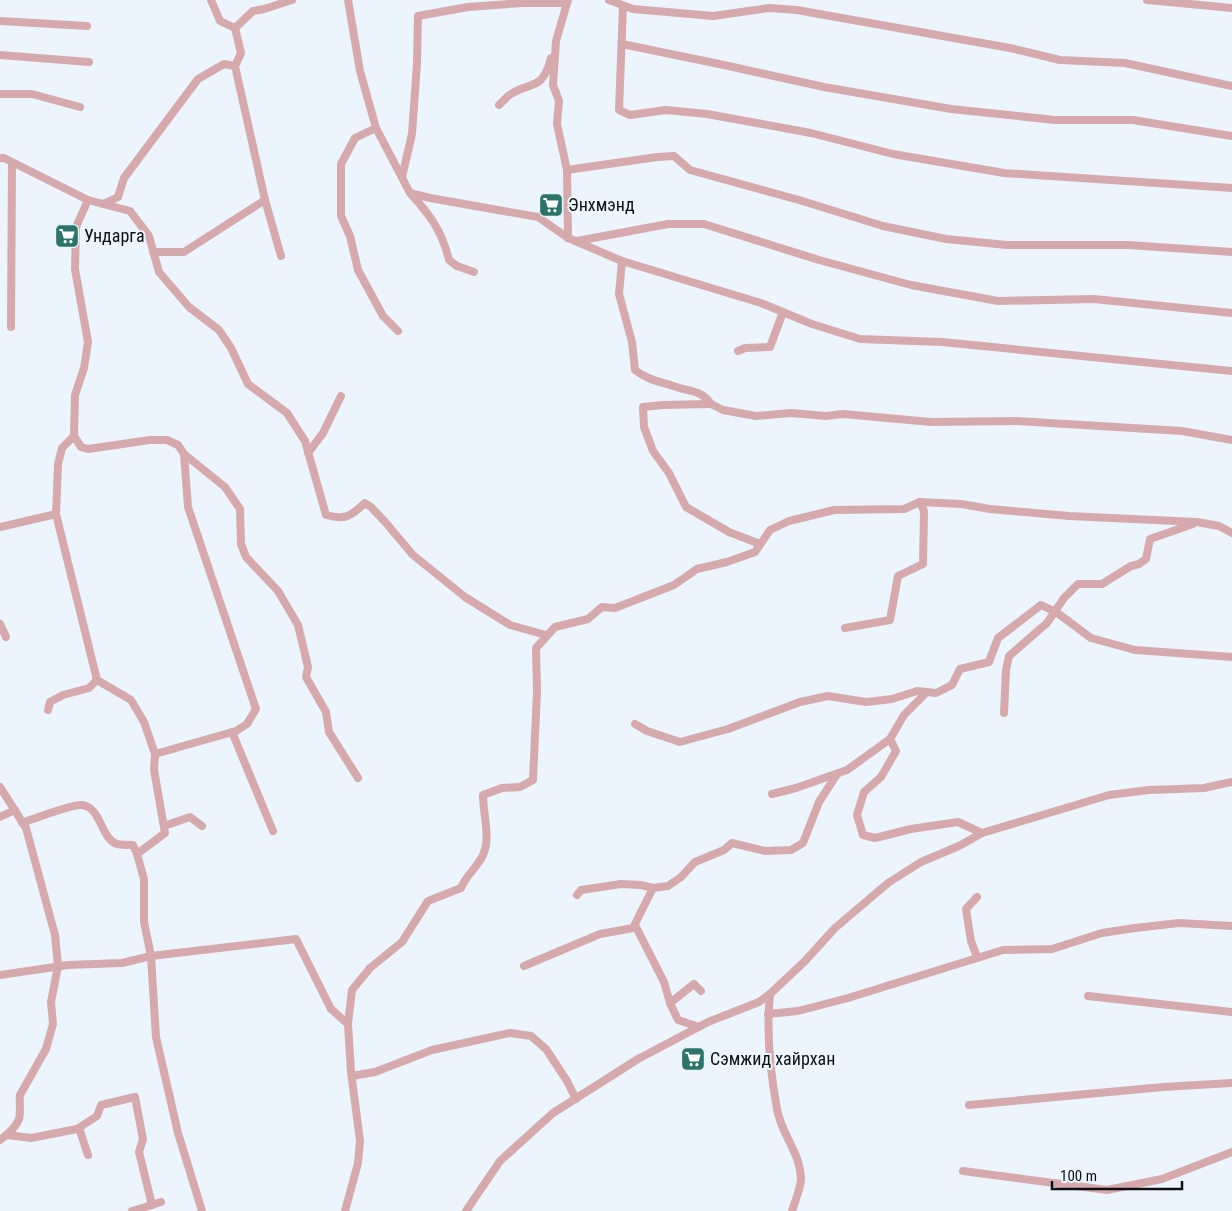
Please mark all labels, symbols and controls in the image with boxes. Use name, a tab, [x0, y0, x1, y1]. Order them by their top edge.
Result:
supermarket icon: Энхмэнд	[538, 192, 564, 218]
place label: Энхмэнд	[568, 194, 635, 215]
supermarket icon: Ундарга	[54, 223, 80, 249]
place label: Ундарга	[84, 225, 145, 246]
supermarket icon: Сэмжид хайрхан	[680, 1046, 706, 1072]
place label: Сэмжид хайрхан	[710, 1048, 835, 1069]
scale bar	[1052, 1158, 1182, 1190]
text: 100 m	[1060, 1167, 1097, 1185]

